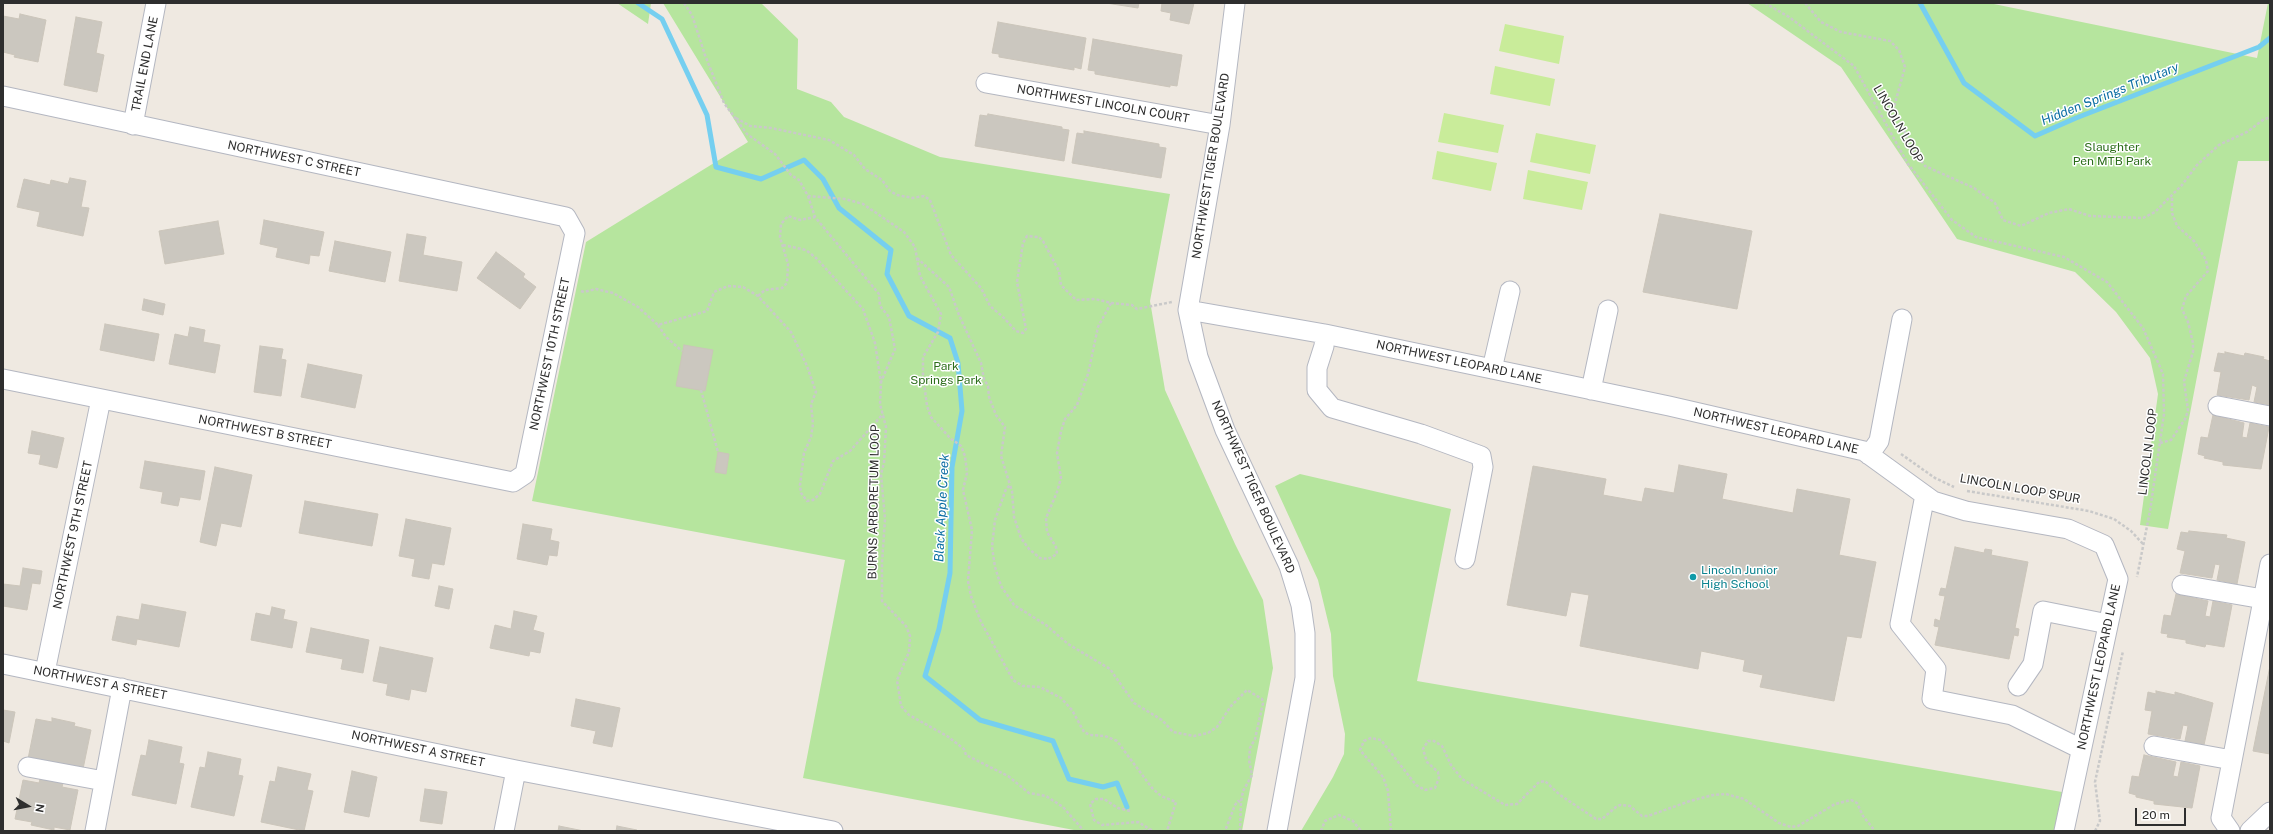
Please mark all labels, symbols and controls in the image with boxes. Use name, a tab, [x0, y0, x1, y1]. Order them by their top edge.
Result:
street label: TRAIL END LANE	[129, 15, 161, 113]
water label: Hidden Springs Tributary	[2039, 59, 2181, 129]
street label: NORTHWEST TIGER BOULEVARD	[1189, 72, 1233, 260]
street label: NORTHWEST LINCOLN COURT	[1016, 82, 1190, 126]
street label: LINCOLN LOOP	[1870, 83, 1926, 165]
street label: NORTHWEST C STREET	[226, 138, 362, 180]
park label: Slaughter Pen MTB Park	[2073, 140, 2151, 168]
street label: NORTHWEST 10TH STREET	[527, 276, 573, 432]
street label: NORTHWEST LEOPARD LANE	[1375, 337, 1543, 387]
park label: Park Springs Park	[910, 359, 982, 387]
street label: NORTHWEST TIGER BOULEVARD	[1208, 398, 1298, 576]
street label: NORTHWEST LEOPARD LANE	[1692, 405, 1860, 457]
street label: LINCOLN LOOP	[2136, 408, 2160, 496]
street label: NORTHWEST B STREET	[197, 412, 333, 452]
street label: BURNS ARBORETUM LOOP	[865, 425, 883, 579]
water label: Black Apple Creek	[931, 454, 953, 562]
street label: NORTHWEST 9TH STREET	[50, 460, 96, 610]
street label: LINCOLN LOOP SPUR	[1959, 471, 2081, 507]
place label: Lincoln Junior High School	[1701, 563, 1778, 591]
marker: Lincoln Junior High School	[1688, 572, 1698, 582]
street label: NORTHWEST LEOPARD LANE	[2074, 583, 2124, 751]
street label: NORTHWEST A STREET	[32, 663, 168, 703]
street label: NORTHWEST A STREET	[350, 728, 486, 770]
north arrow	[8, 786, 48, 826]
scale bar	[2137, 800, 2188, 826]
text: N	[33, 803, 46, 813]
text: 20 m	[2142, 808, 2170, 822]

